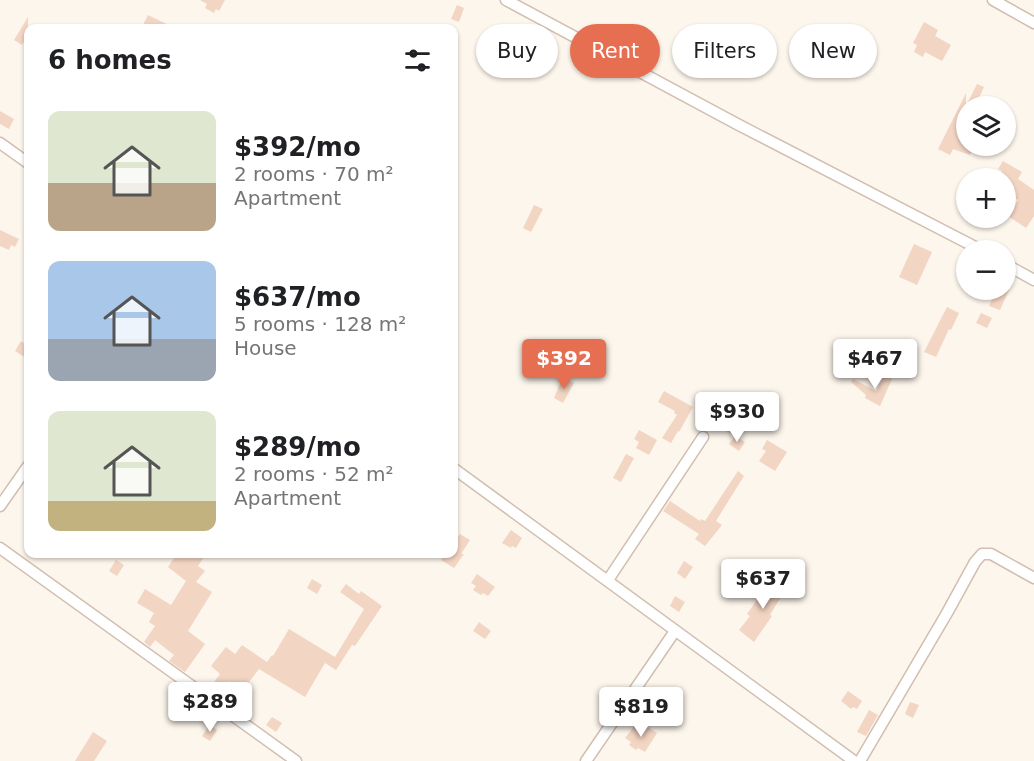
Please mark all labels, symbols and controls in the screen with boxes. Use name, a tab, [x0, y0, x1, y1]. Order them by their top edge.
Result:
chip: Buy	[476, 24, 558, 78]
chip: Rent	[570, 24, 660, 78]
chip: Filters	[672, 24, 777, 78]
chip: New	[789, 24, 877, 78]
icon: filters	[401, 44, 434, 77]
text: 6 homes	[48, 45, 172, 75]
map controls	[956, 96, 1016, 300]
button: layers	[956, 96, 1016, 156]
text: $392/mo	[234, 132, 361, 162]
icon: home	[96, 135, 168, 207]
text: 2 rooms · 70 m²	[234, 162, 394, 186]
button: +	[956, 168, 1016, 228]
text: Apartment	[234, 186, 341, 210]
button: −	[956, 240, 1016, 300]
text: $637/mo	[234, 282, 361, 312]
icon: home	[96, 285, 168, 357]
text: 5 rooms · 128 m²	[234, 312, 406, 336]
text: House	[234, 336, 297, 360]
pin: $392	[528, 339, 600, 390]
pin: $467	[839, 339, 911, 390]
text: $392	[536, 346, 592, 370]
text: $467	[847, 346, 903, 370]
pin: $930	[701, 392, 773, 443]
text: $930	[709, 399, 765, 423]
text: $289/mo	[234, 432, 361, 462]
icon: home	[96, 435, 168, 507]
text: 2 rooms · 52 m²	[234, 462, 394, 486]
text: Apartment	[234, 486, 341, 510]
pin: $637	[727, 559, 799, 610]
text: $637	[735, 566, 791, 590]
pin: $289	[174, 682, 246, 733]
pin: $819	[605, 687, 677, 738]
text: $289	[182, 689, 238, 713]
text: $819	[613, 694, 669, 718]

